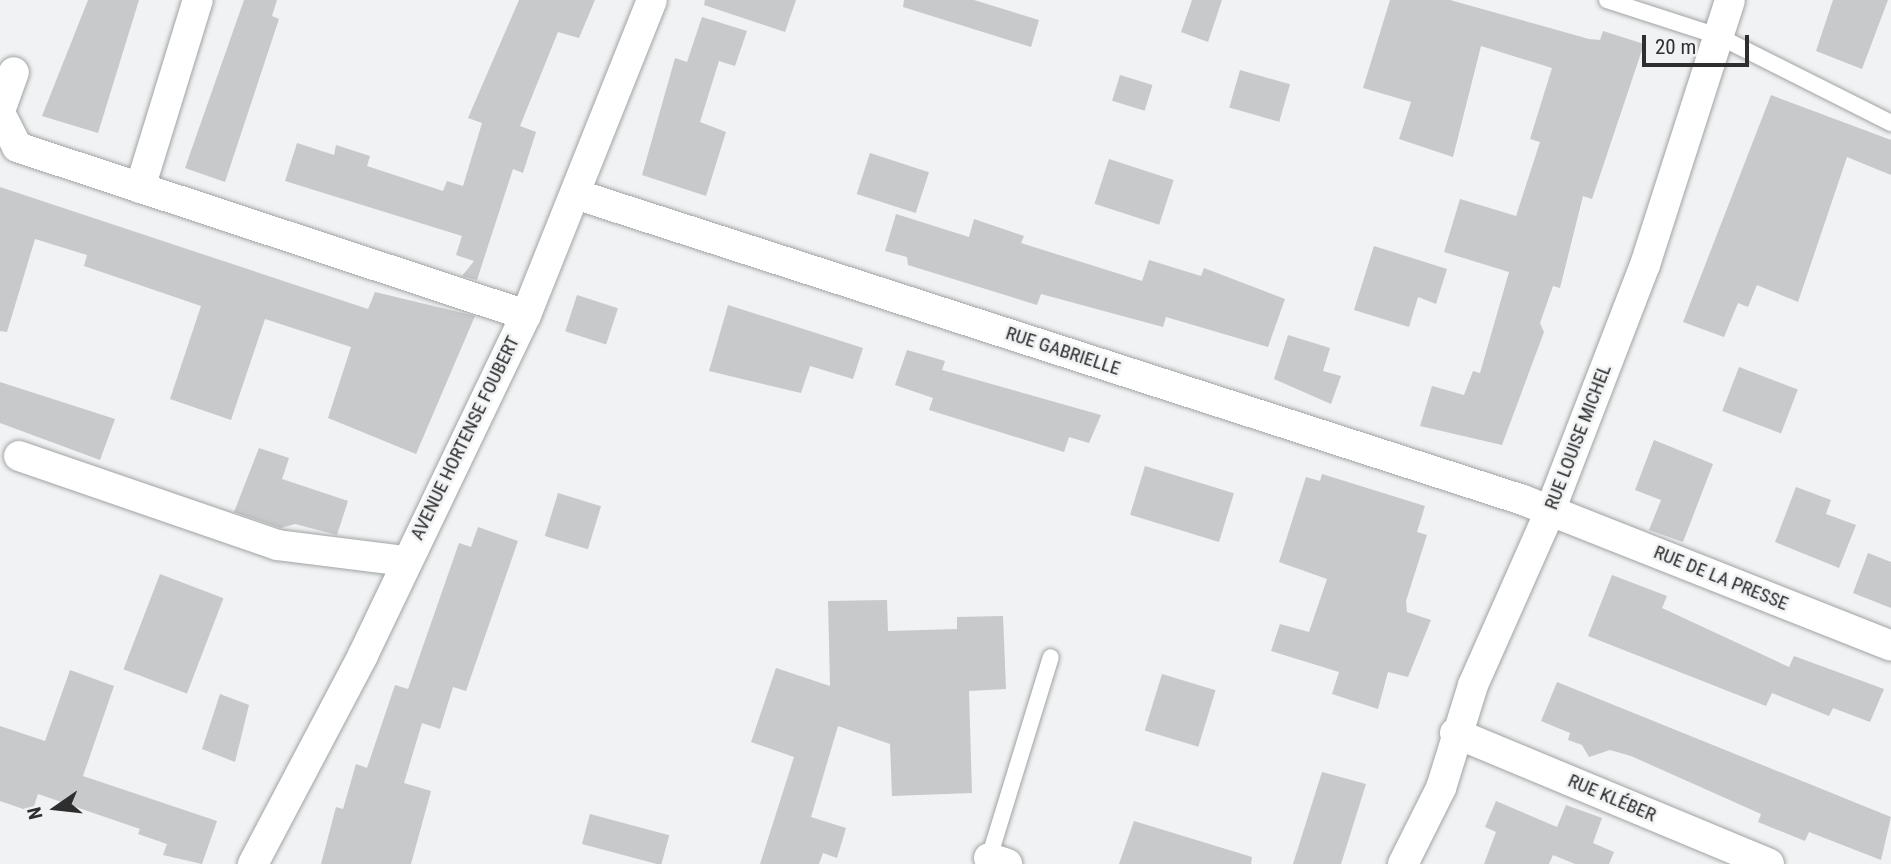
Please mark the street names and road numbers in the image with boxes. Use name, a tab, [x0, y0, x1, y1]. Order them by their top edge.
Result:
street label: RUE GABRIELLE	[1003, 322, 1123, 380]
street label: AVENUE HORTENSE FOUBERT	[406, 332, 524, 544]
street label: RUE LOUISE MICHEL	[1540, 361, 1616, 513]
street label: RUE DE LA PRESSE	[1650, 541, 1792, 615]
street label: RUE KLÉBER	[1565, 769, 1659, 827]

